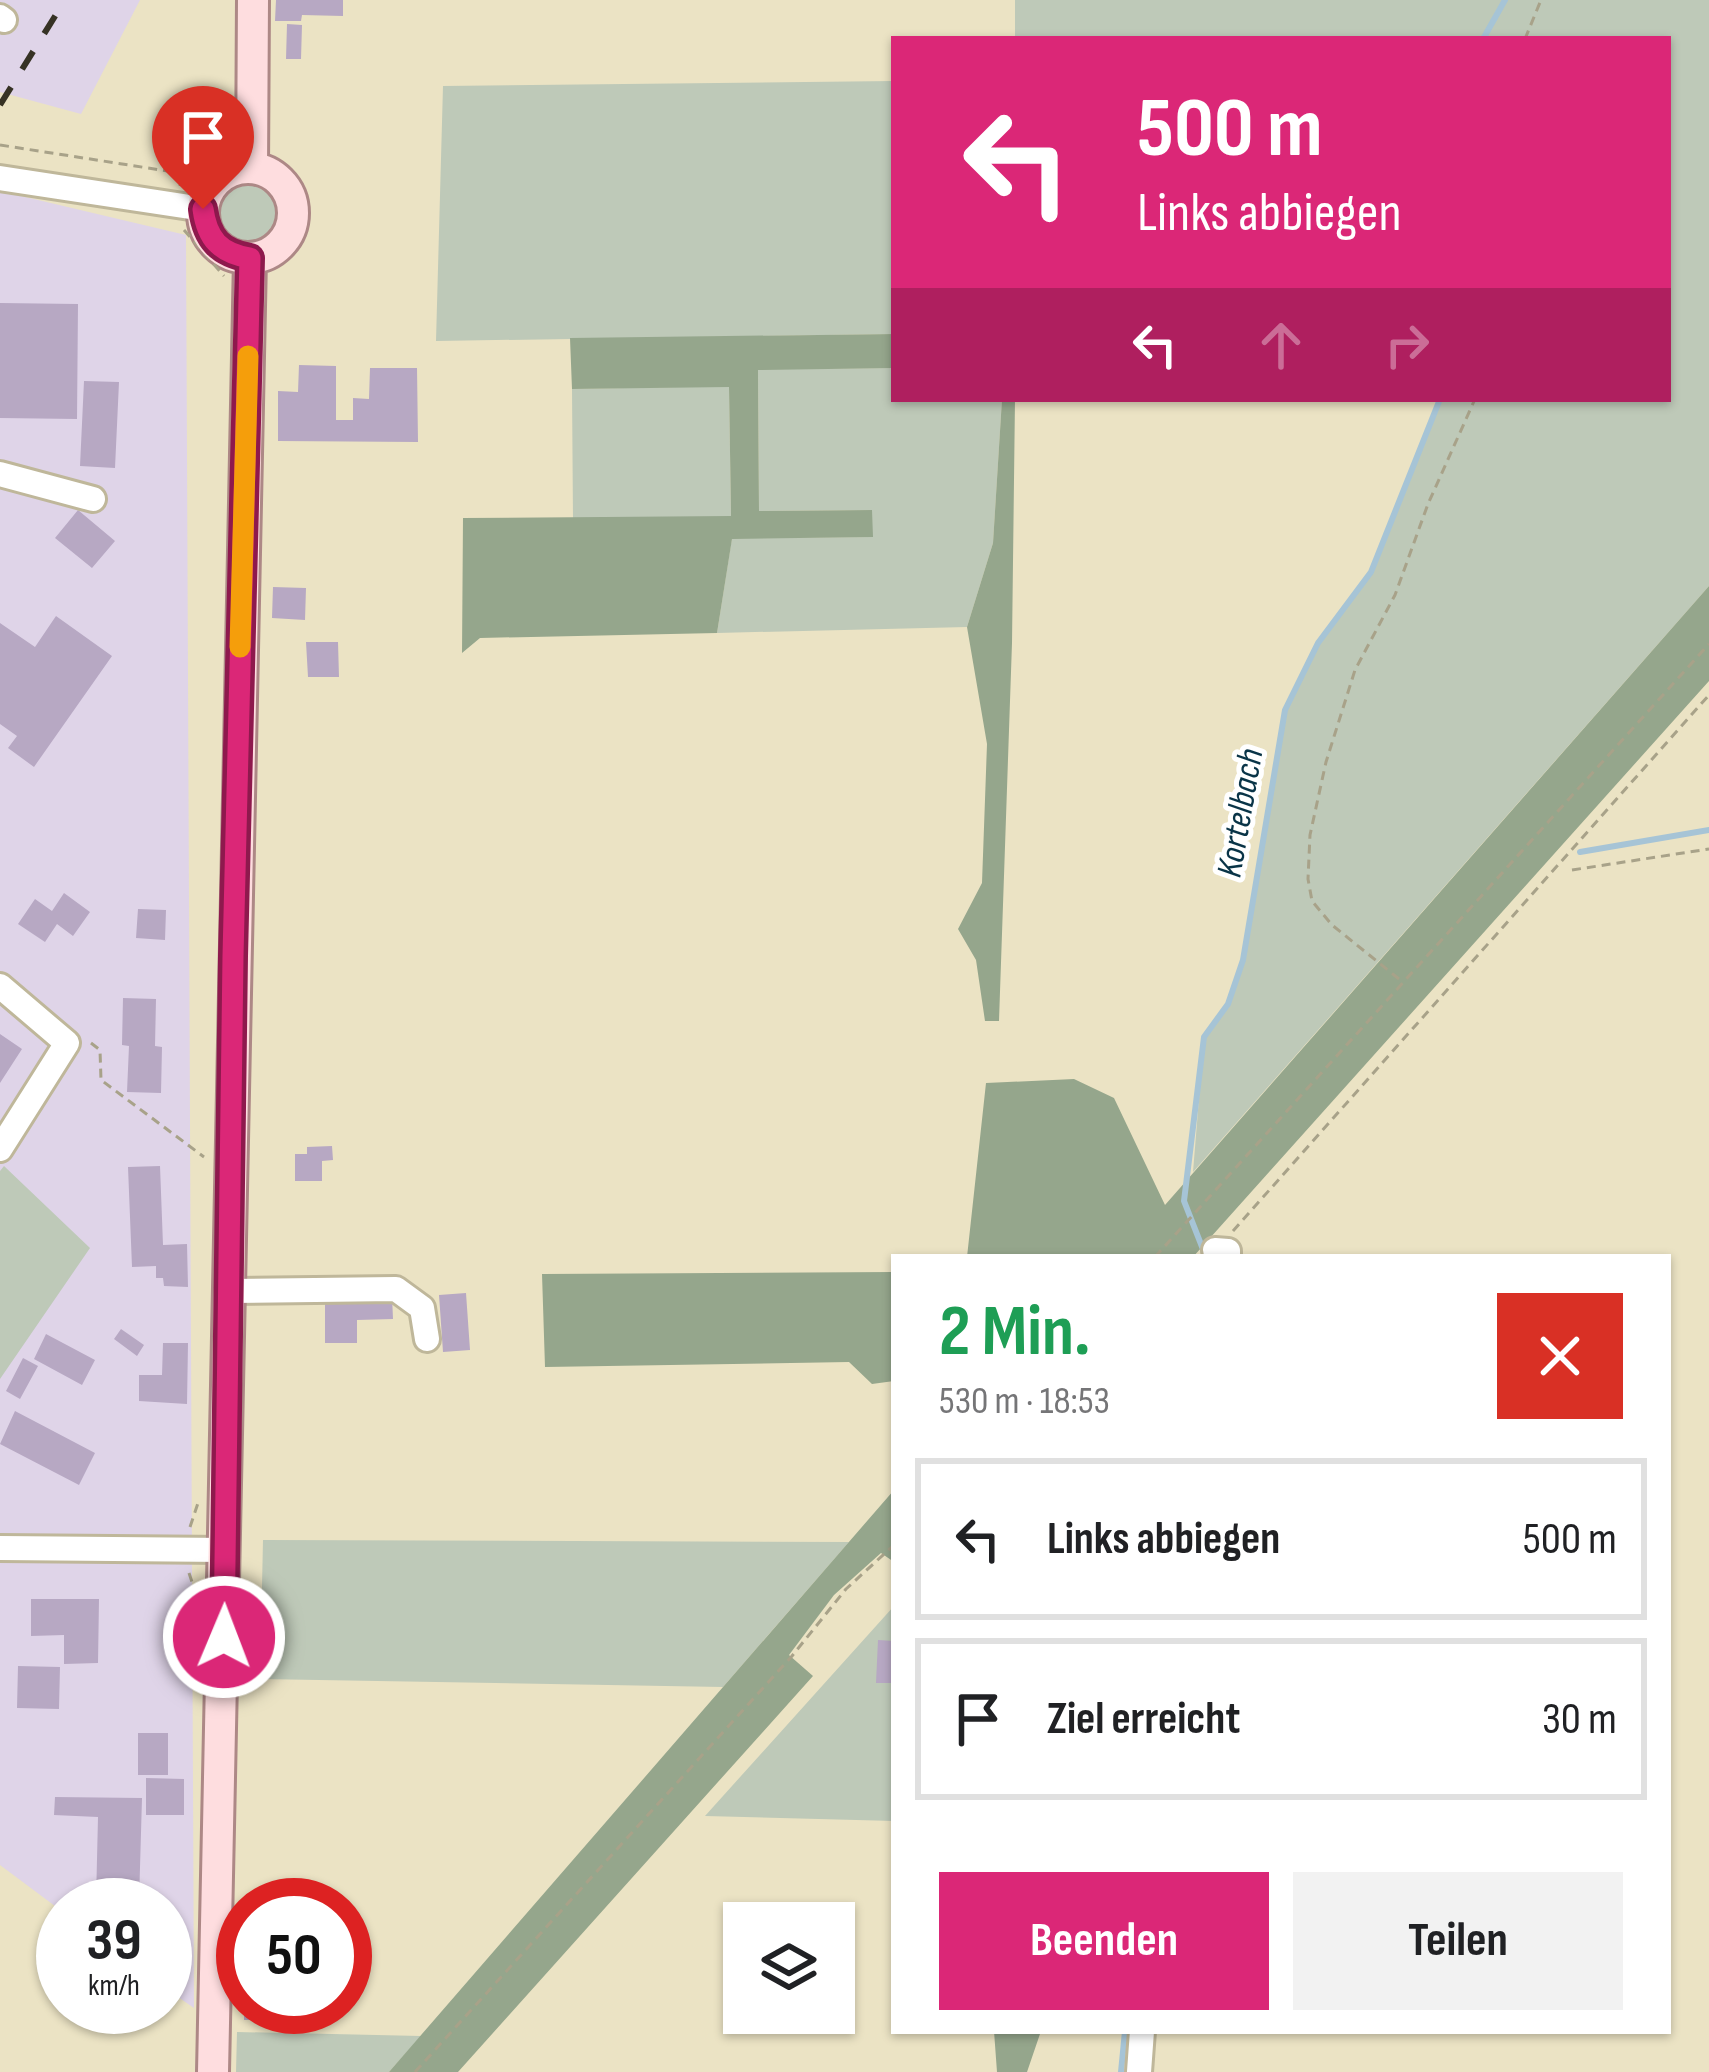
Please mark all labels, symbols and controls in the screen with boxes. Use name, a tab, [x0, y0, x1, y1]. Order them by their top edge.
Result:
text: 500 m	[1137, 79, 1323, 180]
icon: left	[939, 84, 1095, 240]
pin	[152, 86, 254, 209]
icon: arrive	[170, 104, 236, 170]
text: Links abbiegen	[1137, 181, 1402, 246]
icon: left	[1122, 312, 1188, 378]
icon: ahead	[1248, 312, 1314, 378]
icon: right	[1374, 312, 1440, 378]
water label: Kortelbach	[1209, 745, 1273, 881]
text: 2 Min.	[939, 1289, 1090, 1376]
button: close	[1497, 1293, 1623, 1419]
text: 530 m · 18:53	[939, 1378, 1110, 1425]
icon: left	[945, 1506, 1011, 1572]
text: Links abbiegen	[1047, 1512, 1280, 1567]
text: 500 m	[1523, 1512, 1617, 1567]
position arrow	[161, 1574, 287, 1700]
icon: arrive	[945, 1686, 1011, 1752]
text: Ziel erreicht	[1047, 1692, 1240, 1747]
text: 30 m	[1542, 1692, 1617, 1747]
button: Beenden	[939, 1872, 1269, 2010]
button: Teilen	[1293, 1872, 1623, 2010]
speed limit sign: 50	[216, 1878, 372, 2034]
map controls	[723, 1902, 855, 2034]
button: layers	[723, 1902, 855, 2034]
text: 39	[86, 1905, 142, 1977]
text: km/h	[88, 1968, 140, 2004]

